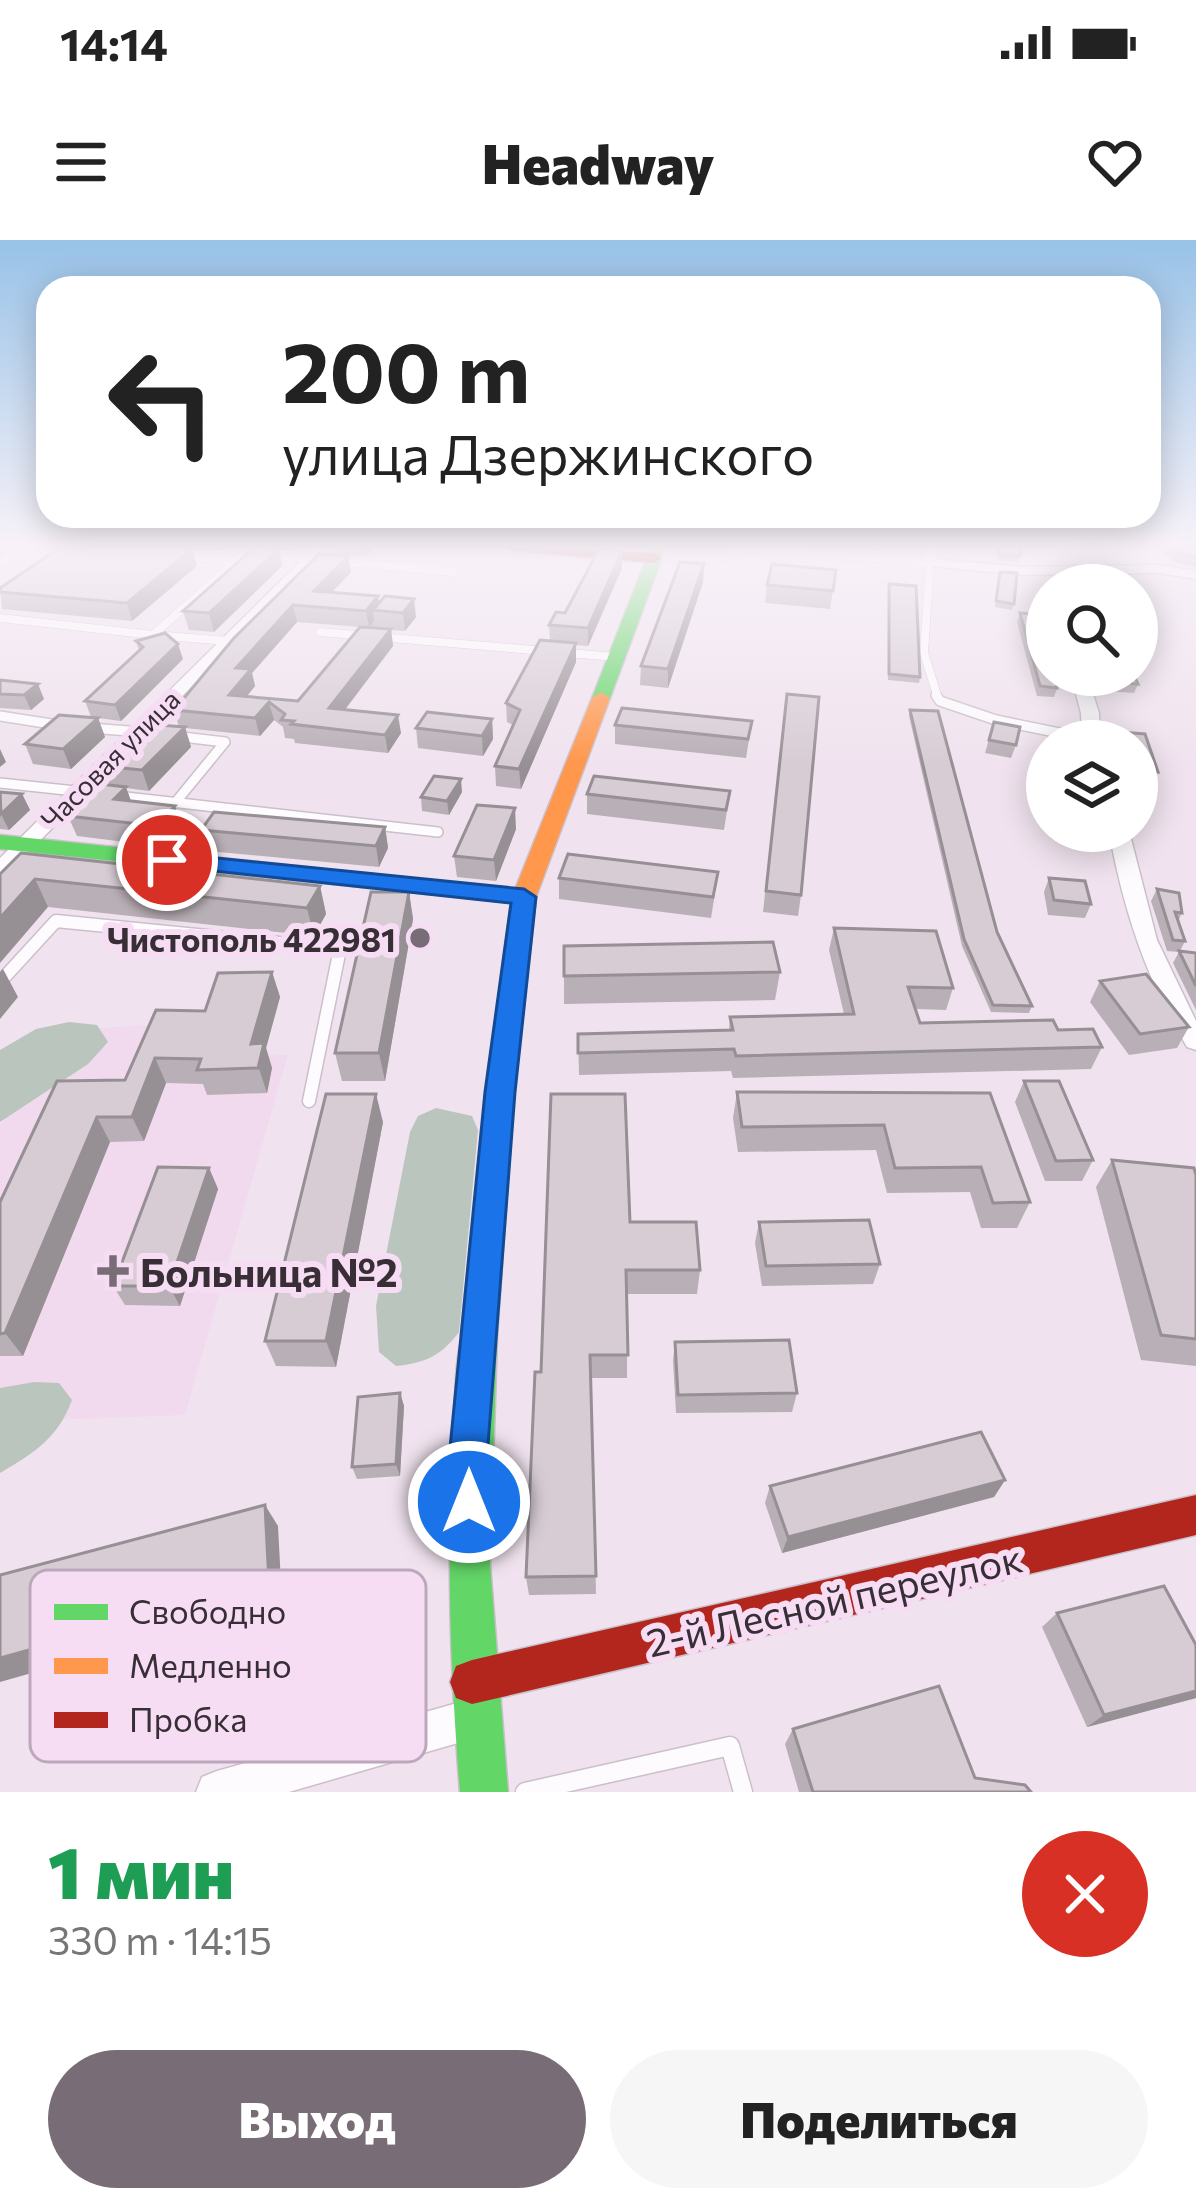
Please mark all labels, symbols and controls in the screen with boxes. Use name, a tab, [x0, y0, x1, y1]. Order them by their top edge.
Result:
text: 14:14	[60, 15, 168, 70]
icon: menu	[48, 129, 114, 195]
text: Headway	[482, 129, 714, 195]
icon: heart	[1082, 129, 1148, 195]
text: 200 m	[282, 318, 530, 420]
icon: left	[84, 324, 240, 480]
text: улица Дзержинского	[282, 420, 814, 486]
map controls	[1026, 564, 1158, 852]
button: search	[1026, 564, 1158, 696]
street label: Часовая улица	[34, 683, 186, 835]
button: layers	[1026, 720, 1158, 852]
pin	[116, 809, 218, 911]
icon: arrive	[134, 827, 200, 893]
place label: Чистополь 422981	[107, 918, 396, 959]
marker: Чистополь 422981	[407, 925, 433, 951]
place label: Больница №2	[140, 1247, 398, 1295]
marker: Больница №2	[97, 1255, 129, 1287]
position arrow	[406, 1439, 532, 1565]
street label: 2-й Лесной переулок	[642, 1532, 1026, 1666]
legend	[30, 1570, 426, 1762]
text: Свободно	[129, 1590, 286, 1631]
text: Медленно	[129, 1644, 292, 1685]
text: Пробка	[129, 1698, 247, 1739]
text: 1 мин	[48, 1826, 234, 1914]
button: close	[1022, 1831, 1148, 1957]
text: 330 m · 14:15	[48, 1915, 272, 1963]
button: Выход	[48, 2050, 586, 2188]
button: Поделиться	[610, 2050, 1148, 2188]

